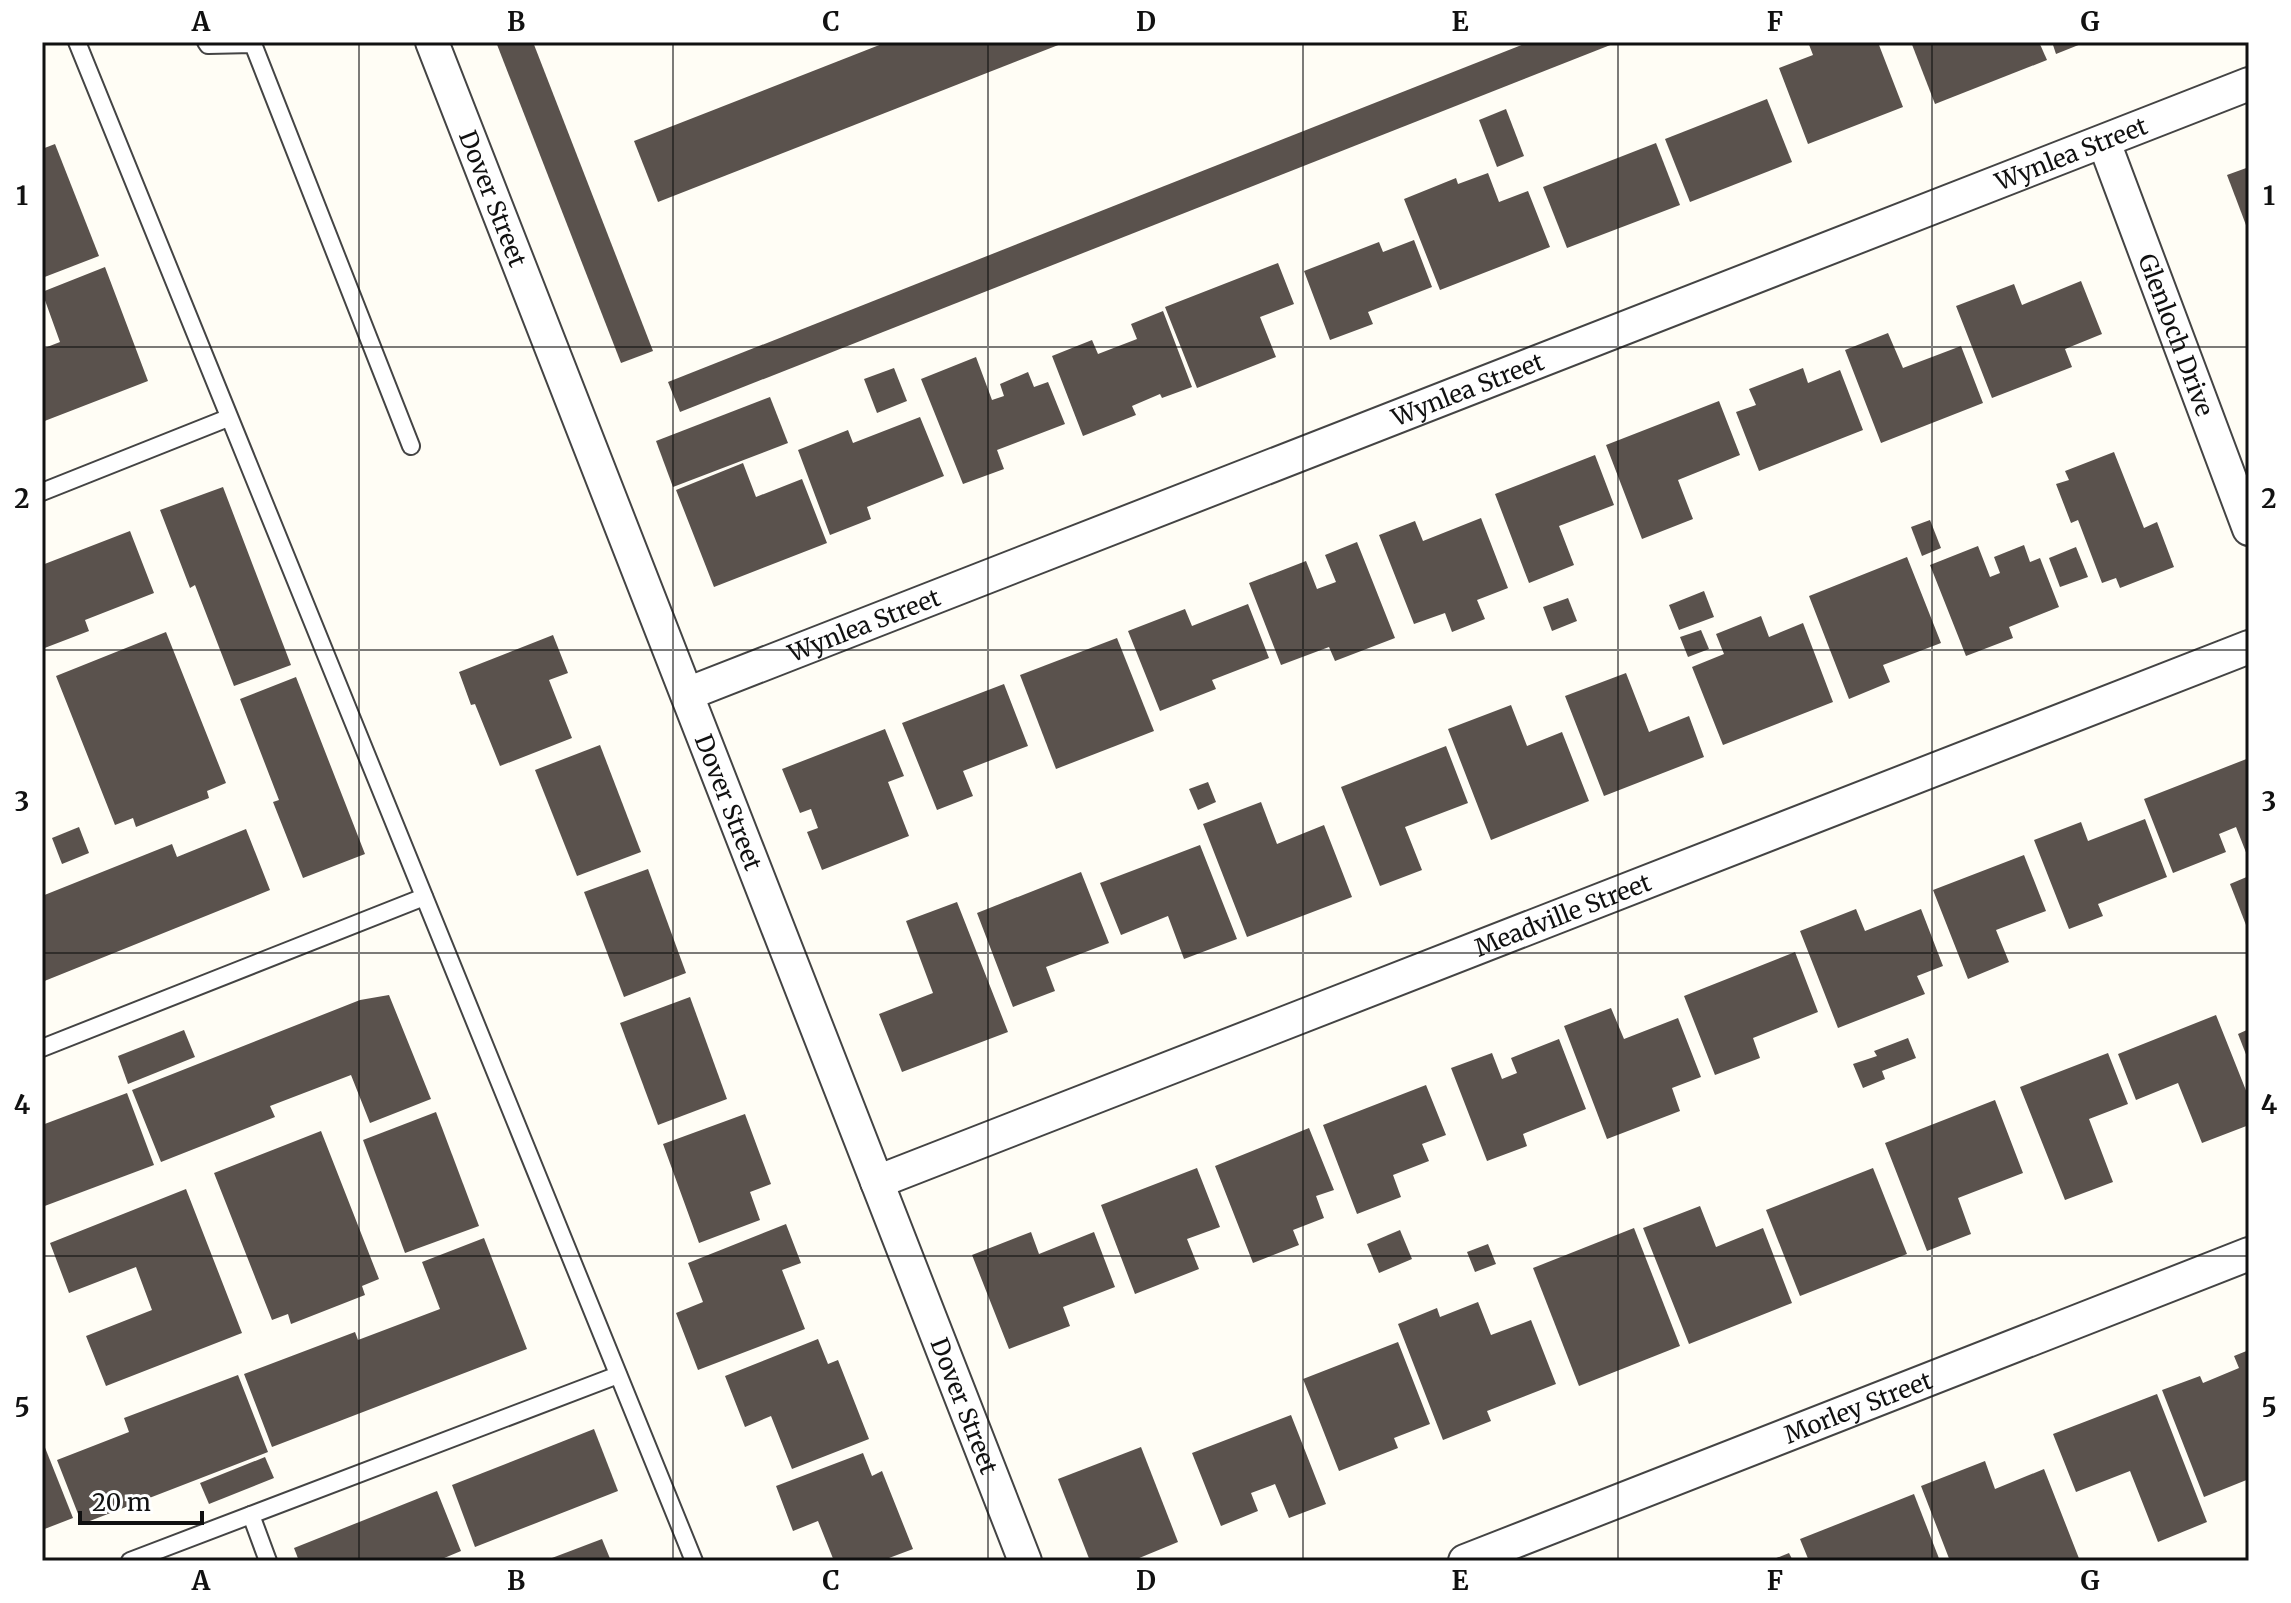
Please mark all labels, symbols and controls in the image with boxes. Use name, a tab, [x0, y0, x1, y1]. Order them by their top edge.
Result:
text: A	[191, 5, 211, 38]
text: B	[507, 5, 525, 38]
text: C	[822, 5, 840, 38]
text: D	[1136, 5, 1156, 38]
text: E	[1452, 5, 1469, 38]
text: F	[1767, 5, 1783, 38]
text: G	[2081, 5, 2100, 38]
street label: Wynlea Street	[1990, 110, 2152, 197]
street label: Dover Street	[453, 126, 534, 272]
text: 1	[16, 179, 28, 212]
text: 1	[2263, 179, 2275, 212]
street label: Glenloch Drive	[2132, 249, 2221, 420]
street label: Wynlea Street	[1386, 345, 1549, 433]
text: 2	[14, 482, 30, 515]
text: 2	[2261, 482, 2277, 515]
street label: Wynlea Street	[783, 581, 945, 669]
street label: Dover Street	[688, 730, 770, 875]
text: 3	[15, 785, 29, 818]
text: 3	[2262, 785, 2276, 818]
street label: Meadville Street	[1470, 866, 1656, 963]
text: 4	[14, 1088, 31, 1121]
text: 4	[2261, 1088, 2278, 1121]
street label: Dover Street	[924, 1333, 1005, 1479]
street label: Morley Street	[1780, 1364, 1937, 1450]
text: 5	[14, 1391, 30, 1424]
text: 5	[2261, 1391, 2277, 1424]
scale bar	[80, 1475, 202, 1525]
text: 20 m	[92, 1487, 151, 1518]
text: A	[191, 1564, 211, 1597]
text: B	[507, 1564, 525, 1597]
text: C	[822, 1564, 840, 1597]
text: D	[1136, 1564, 1156, 1597]
text: E	[1452, 1564, 1469, 1597]
text: F	[1767, 1564, 1783, 1597]
text: G	[2081, 1564, 2100, 1597]

